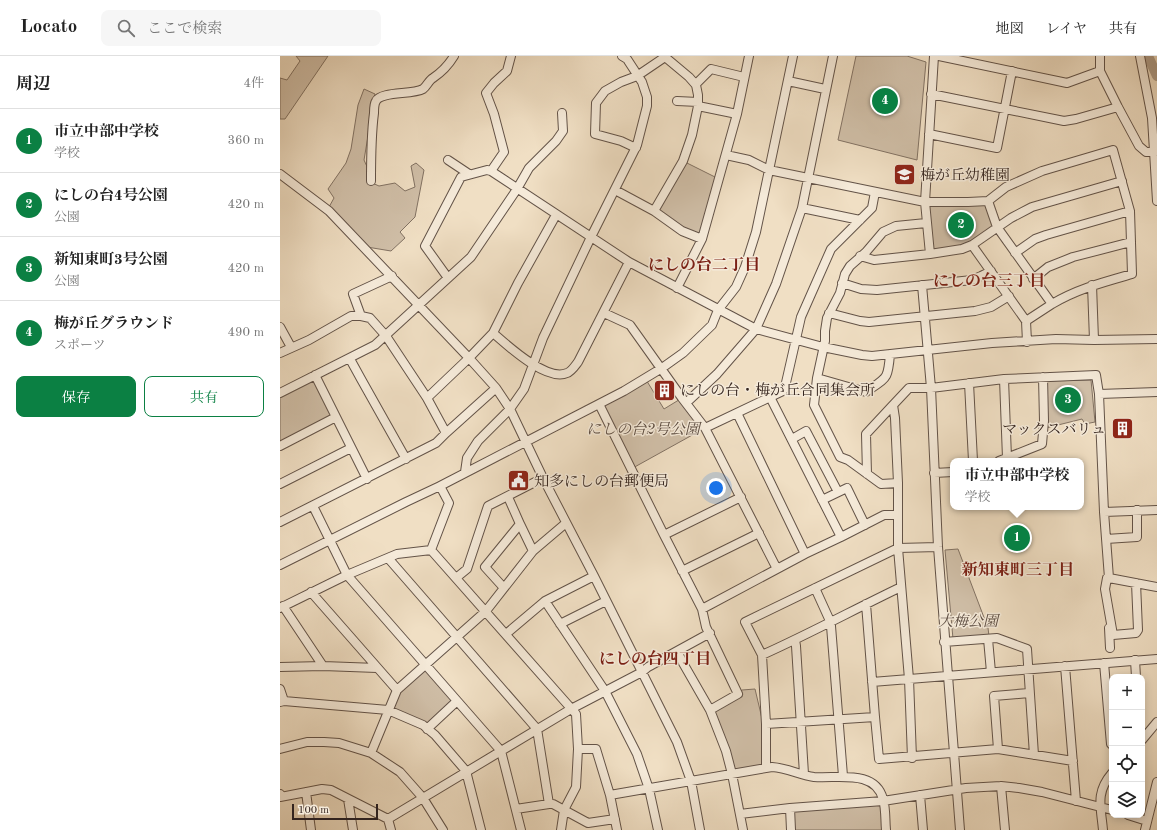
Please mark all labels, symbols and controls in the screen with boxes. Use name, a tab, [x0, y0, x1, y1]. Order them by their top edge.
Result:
search box	[101, 10, 381, 46]
icon: search	[115, 17, 137, 39]
text: Locato	[20, 18, 77, 37]
text: ここで検索	[147, 22, 222, 37]
text: 地図	[996, 22, 1024, 36]
text: レイヤ	[1046, 22, 1087, 36]
text: 共有	[1109, 22, 1137, 36]
text: 周辺	[16, 76, 50, 93]
text: 4件	[243, 77, 264, 90]
pin: 4	[872, 86, 898, 116]
text: 市立中部中学校	[54, 125, 159, 140]
text: 1	[25, 134, 33, 147]
text: 360 m	[227, 134, 264, 147]
text: 学校	[54, 147, 80, 160]
school or university icon: 梅が丘幼稚園	[891, 162, 917, 188]
place label: 梅が丘幼稚園	[920, 167, 1010, 184]
text: にしの台4号公園	[54, 189, 168, 204]
text: 2	[25, 198, 33, 211]
text: 420 m	[227, 198, 264, 211]
pin: 2	[948, 210, 974, 240]
text: 公園	[54, 211, 80, 224]
text: 新知東町3号公園	[54, 253, 168, 268]
district label: にしの台二丁目	[648, 256, 760, 274]
text: 3	[25, 262, 33, 275]
text: 420 m	[227, 262, 264, 275]
district label: にしの台三丁目	[933, 272, 1045, 290]
text: 公園	[54, 275, 80, 288]
text: 梅が丘グラウンド	[54, 317, 174, 332]
text: 4	[25, 326, 33, 339]
text: 490 m	[227, 326, 264, 339]
text: スポーツ	[54, 339, 105, 352]
button: 保存	[16, 376, 136, 417]
button: 共有	[144, 376, 264, 417]
building icon: にしの台・梅が丘合同集会所	[652, 377, 678, 403]
place label: にしの台・梅が丘合同集会所	[680, 382, 875, 399]
pin: 3	[1055, 385, 1081, 415]
building icon: マックスバリュ	[1109, 416, 1135, 442]
park label: にしの台2号公園	[586, 421, 703, 438]
place label: マックスバリュ	[1002, 422, 1106, 438]
popup	[950, 458, 1084, 510]
public building icon: 知多にしの台郵便局	[506, 468, 532, 494]
text: 市立中部中学校	[964, 469, 1070, 484]
place label: 知多にしの台郵便局	[534, 473, 669, 490]
your location	[706, 478, 726, 498]
text: 学校	[964, 491, 991, 504]
pin: 1	[1004, 523, 1030, 553]
district label: 新知東町三丁目	[961, 561, 1074, 579]
park label: 大梅公園	[938, 613, 1001, 630]
district label: にしの台四丁目	[599, 650, 711, 668]
map controls	[1109, 674, 1145, 818]
button: +	[1109, 674, 1145, 710]
button: −	[1109, 710, 1145, 746]
button: locate	[1109, 746, 1145, 782]
button: layers	[1109, 782, 1145, 818]
scale bar	[292, 802, 378, 821]
text: 100 m	[298, 805, 329, 816]

